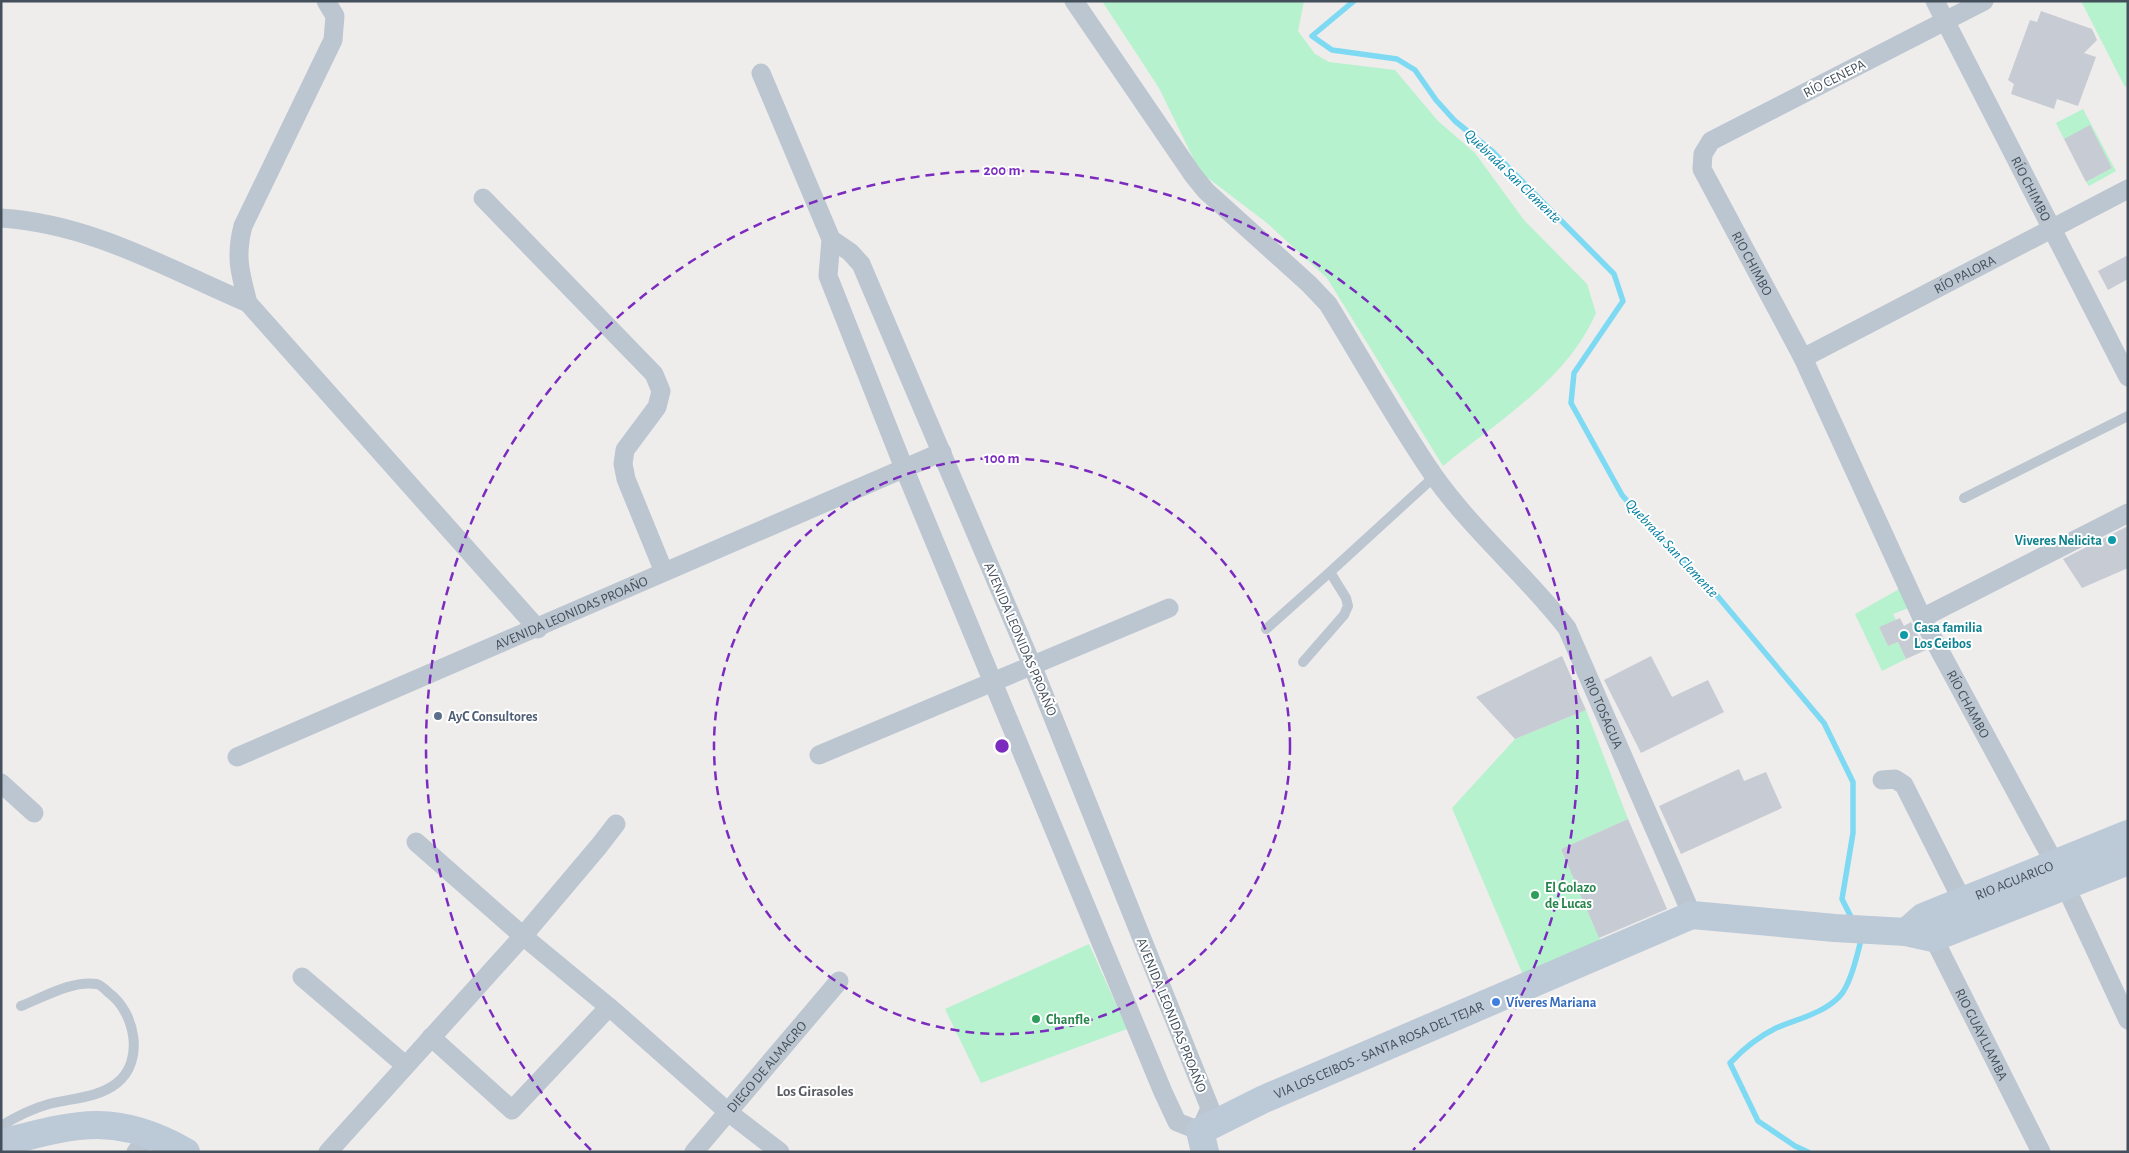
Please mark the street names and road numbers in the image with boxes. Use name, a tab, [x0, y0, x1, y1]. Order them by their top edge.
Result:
street label: RÍO CENEPA	[1800, 55, 1868, 100]
street label: RÍO CHIMBO	[2008, 155, 2053, 224]
street label: RIO CHIMBO	[1729, 229, 1774, 298]
street label: RÍO PALORA	[1932, 253, 1998, 297]
street label: AVENIDA LEONIDAS PROAÑO	[981, 560, 1061, 718]
street label: AVENIDA LEONIDAS PROAÑO	[493, 574, 650, 653]
street label: RÍO CHAMBO	[1944, 668, 1992, 741]
street label: RIO TOSAGUA	[1581, 675, 1625, 751]
street label: RIO AGUARICO	[1973, 859, 2056, 903]
street label: AVENIDA LEONIDAS PROAÑO	[1134, 935, 1210, 1095]
street label: RIO GUAYLLAMBA	[1952, 987, 2010, 1083]
street label: VIA LOS CEIBOS - SANTA ROSA DEL TEJAR	[1272, 999, 1486, 1102]
street label: DIEGO DE ALMAGRO	[725, 1019, 810, 1116]

